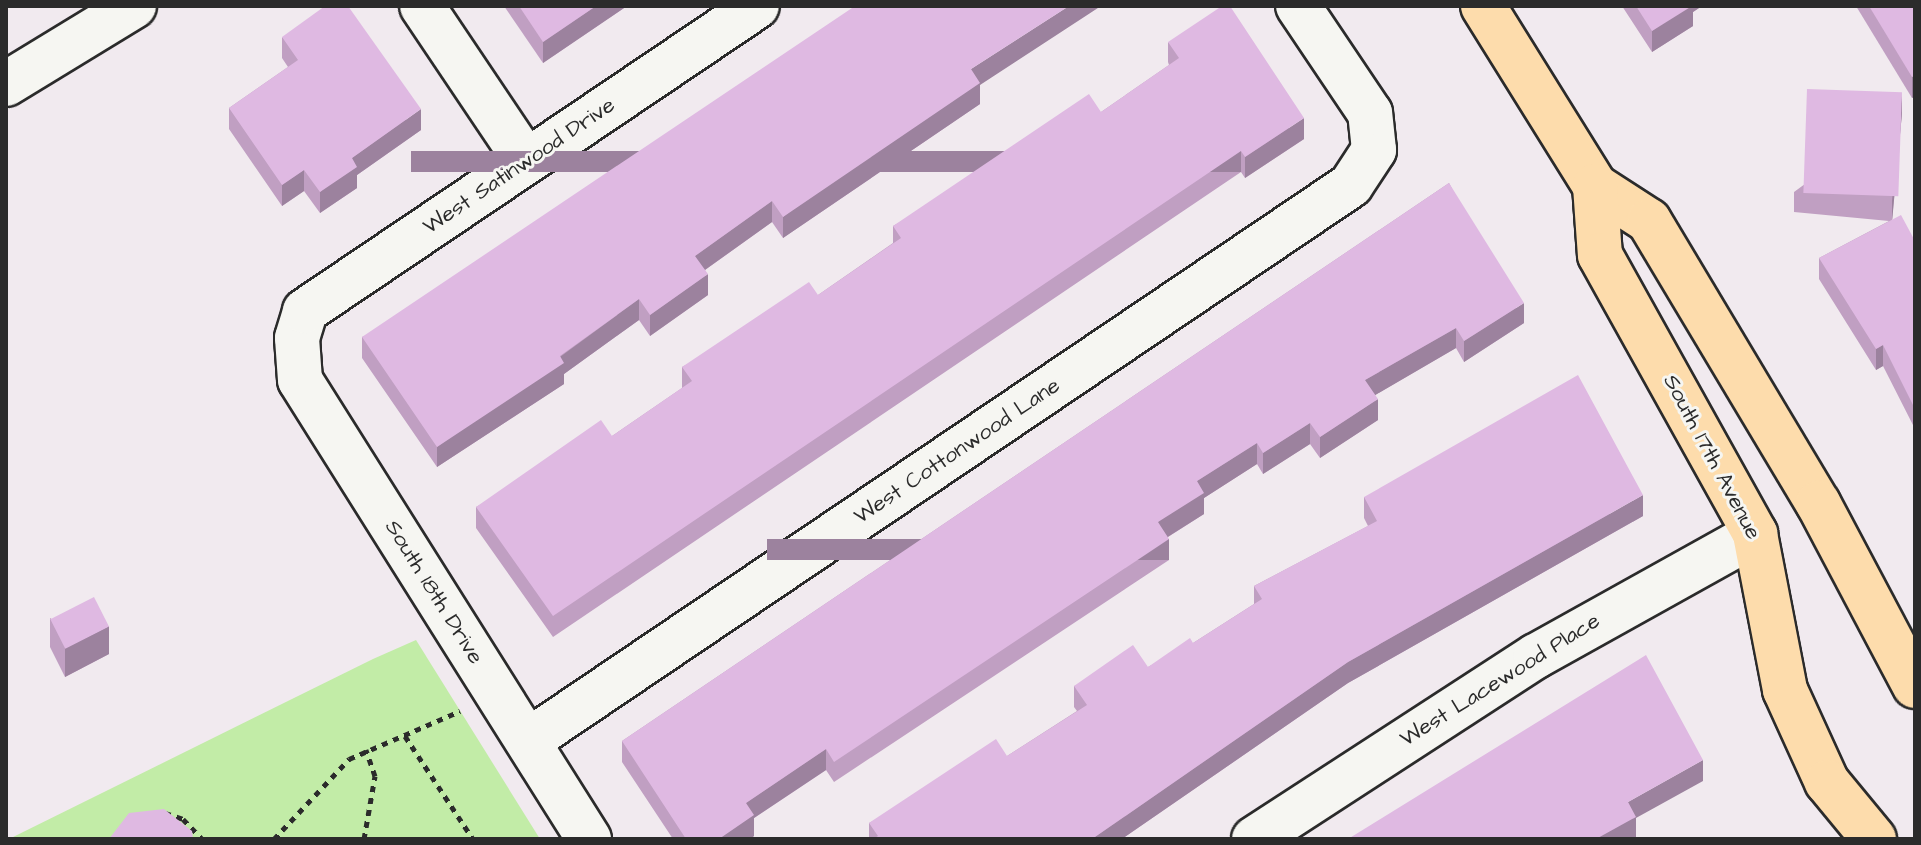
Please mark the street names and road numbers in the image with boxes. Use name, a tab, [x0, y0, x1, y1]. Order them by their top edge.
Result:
street label: West Satinwood Drive	[418, 92, 620, 240]
street label: South 17th Avenue	[1657, 370, 1767, 544]
street label: West Cottonwood Lane	[849, 372, 1065, 530]
street label: South 18th Drive	[379, 515, 489, 669]
street label: West Lacewood Place	[1395, 608, 1605, 752]

